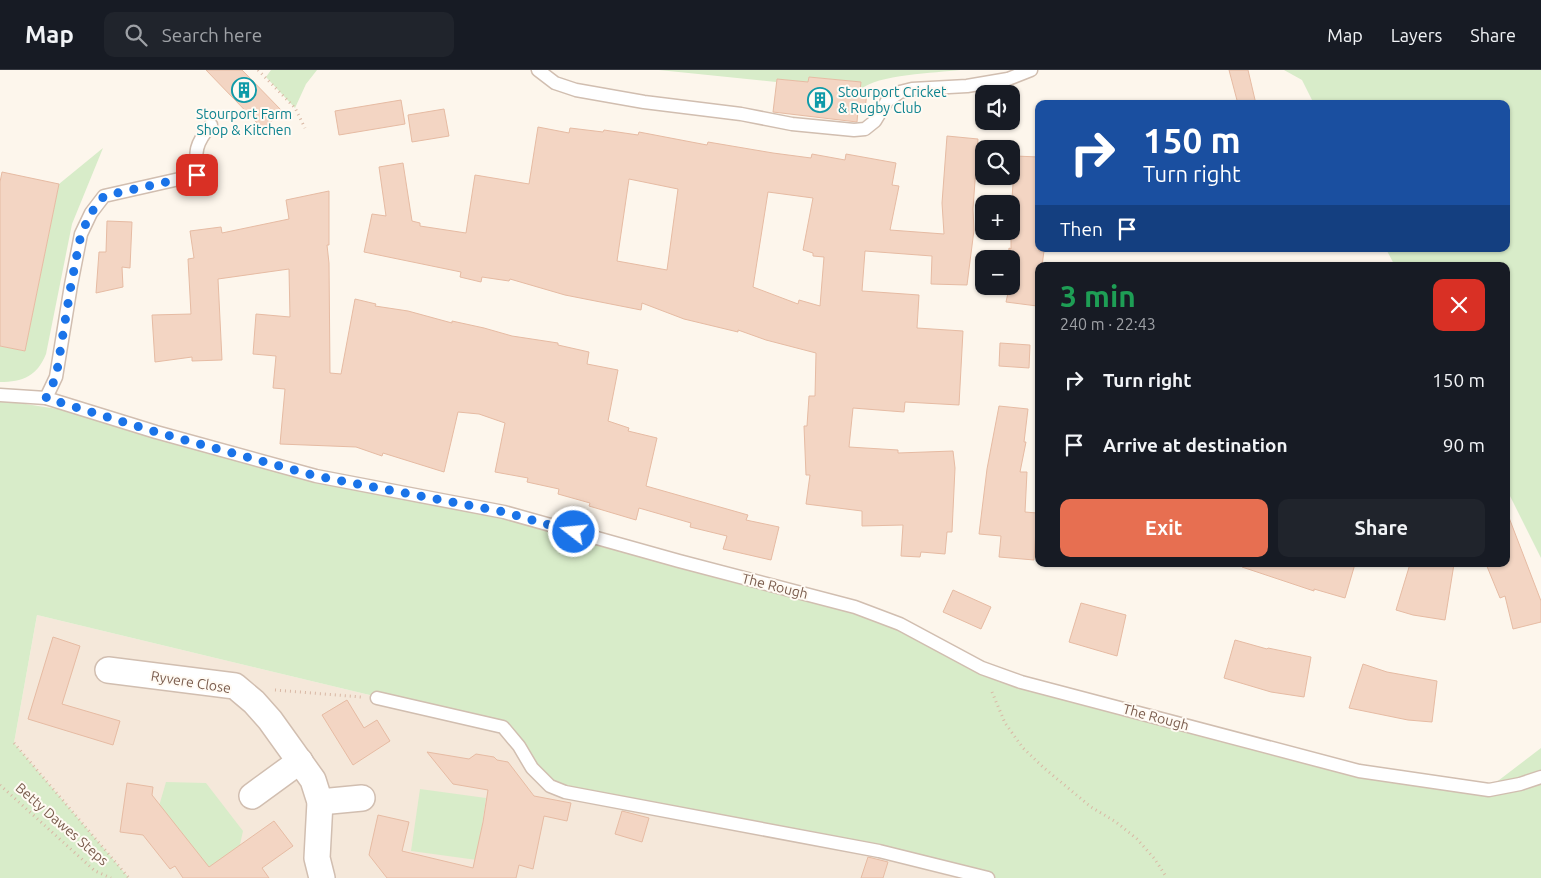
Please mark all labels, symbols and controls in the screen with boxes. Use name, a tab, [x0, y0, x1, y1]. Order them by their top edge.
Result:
search box	[104, 12, 454, 57]
text: Map	[25, 21, 74, 48]
icon: search	[122, 21, 150, 49]
text: Search here	[162, 24, 262, 46]
text: Map	[1327, 25, 1363, 45]
text: Layers	[1391, 25, 1442, 45]
text: Share	[1470, 25, 1516, 45]
building icon: Stourport Farm Shop & Kitchen	[231, 77, 257, 103]
place label: Stourport Cricket & Rugby Club	[838, 84, 947, 116]
map controls	[975, 85, 1020, 295]
button: sound	[975, 85, 1020, 130]
building icon: Stourport Cricket & Rugby Club	[807, 87, 833, 113]
place label: Stourport Farm Shop & Kitchen	[196, 106, 292, 138]
icon: right	[1060, 120, 1125, 185]
text: 150 m	[1143, 120, 1241, 160]
button: search	[975, 140, 1020, 185]
pin	[176, 154, 218, 196]
icon: arrive	[183, 161, 211, 189]
text: Turn right	[1143, 161, 1241, 186]
button: +	[975, 195, 1020, 240]
icon: arrive	[1113, 215, 1141, 243]
text: Then	[1060, 218, 1103, 240]
button: −	[975, 250, 1020, 295]
text: 3 min	[1060, 279, 1136, 313]
button: close	[1433, 279, 1485, 331]
text: 240 m · 22:43	[1060, 315, 1156, 333]
icon: right	[1060, 366, 1088, 394]
text: Turn right	[1103, 369, 1191, 391]
text: 150 m	[1432, 369, 1485, 391]
icon: arrive	[1060, 431, 1088, 459]
text: Arrive at destination	[1103, 434, 1288, 456]
text: 90 m	[1443, 434, 1485, 456]
button: Exit	[1060, 499, 1268, 557]
button: Share	[1278, 499, 1485, 557]
position arrow	[547, 505, 599, 557]
street label: The Rough	[740, 570, 810, 602]
street label: Ryvere Close	[150, 668, 232, 696]
street label: The Rough	[1121, 701, 1191, 733]
street label: Betty Dawes Steps	[12, 779, 112, 869]

